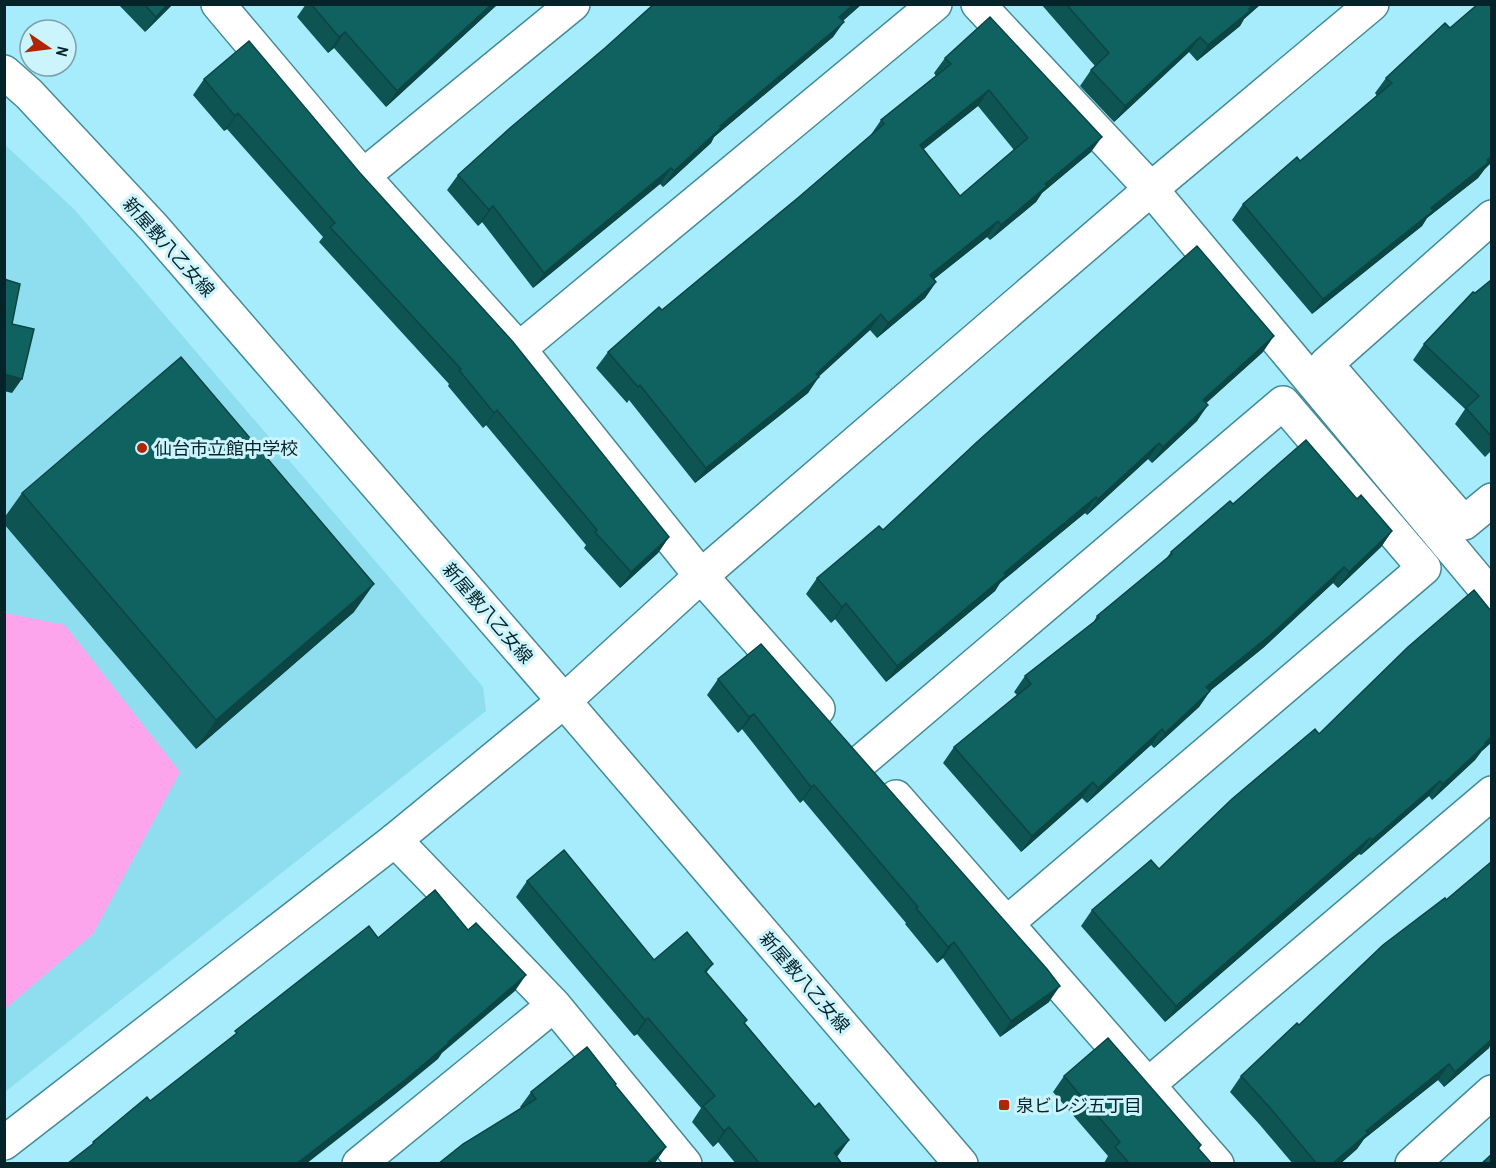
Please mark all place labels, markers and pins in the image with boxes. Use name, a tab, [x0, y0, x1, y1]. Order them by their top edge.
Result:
place label: 仙台市立館中学校	[154, 436, 298, 461]
marker: 仙台市立館中学校	[135, 441, 149, 455]
place label: 泉ビレジ五丁目	[1016, 1093, 1142, 1118]
marker: 泉ビレジ五丁目	[997, 1098, 1011, 1112]

